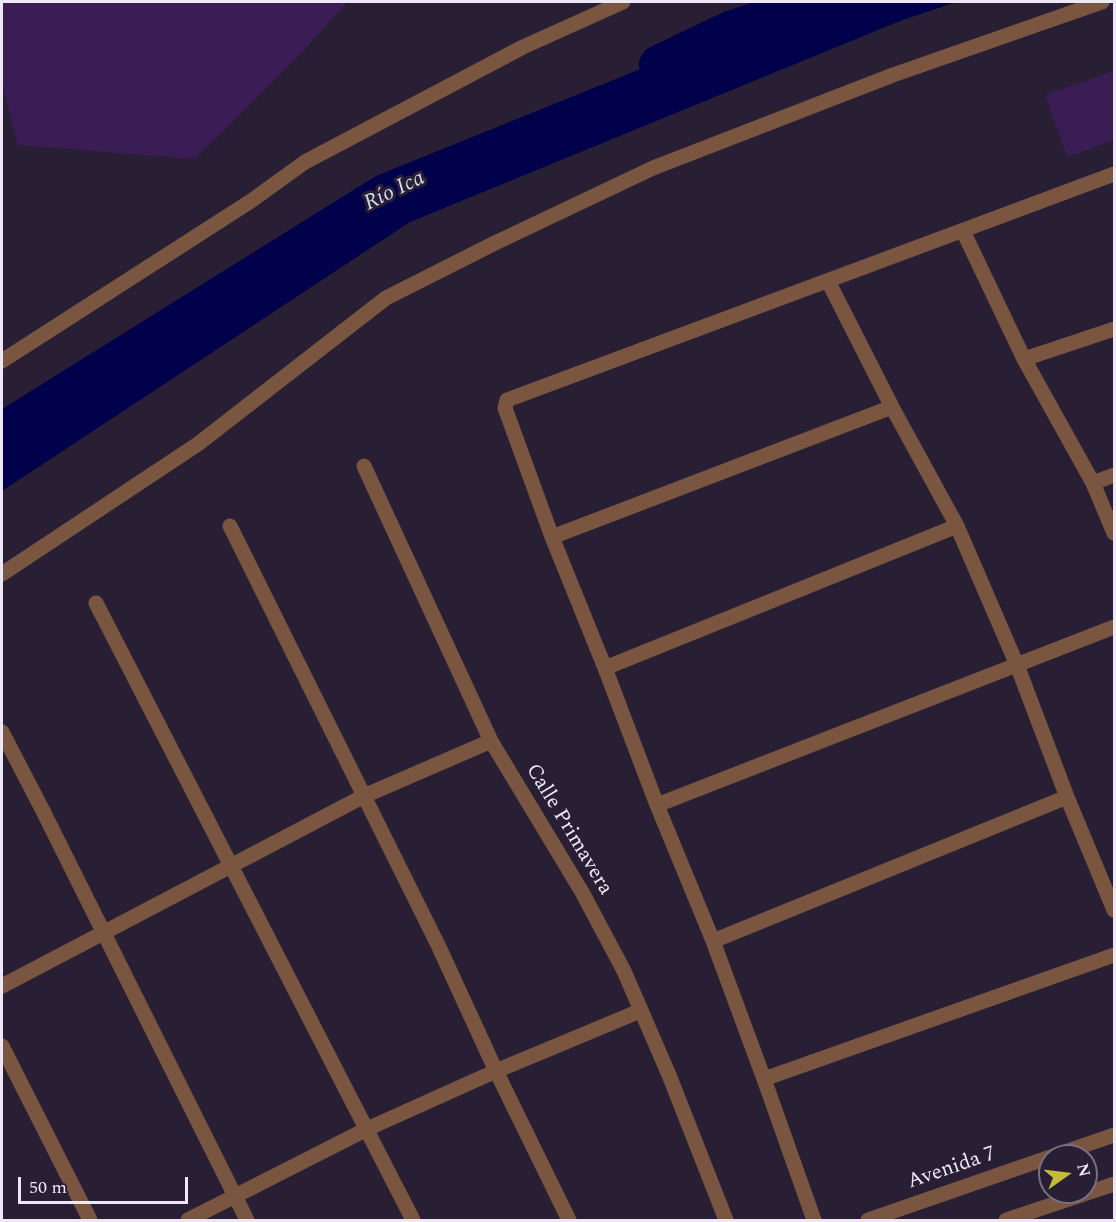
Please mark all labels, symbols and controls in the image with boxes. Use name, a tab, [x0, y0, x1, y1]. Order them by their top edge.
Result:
water label: Río Ica	[360, 166, 430, 218]
street label: Calle Primavera	[519, 760, 617, 900]
street label: Avenida 7	[905, 1142, 999, 1196]
north arrow	[1038, 1144, 1098, 1204]
text: N	[1070, 1161, 1097, 1179]
scale bar	[21, 1165, 190, 1203]
text: 50 m	[29, 1174, 67, 1201]

